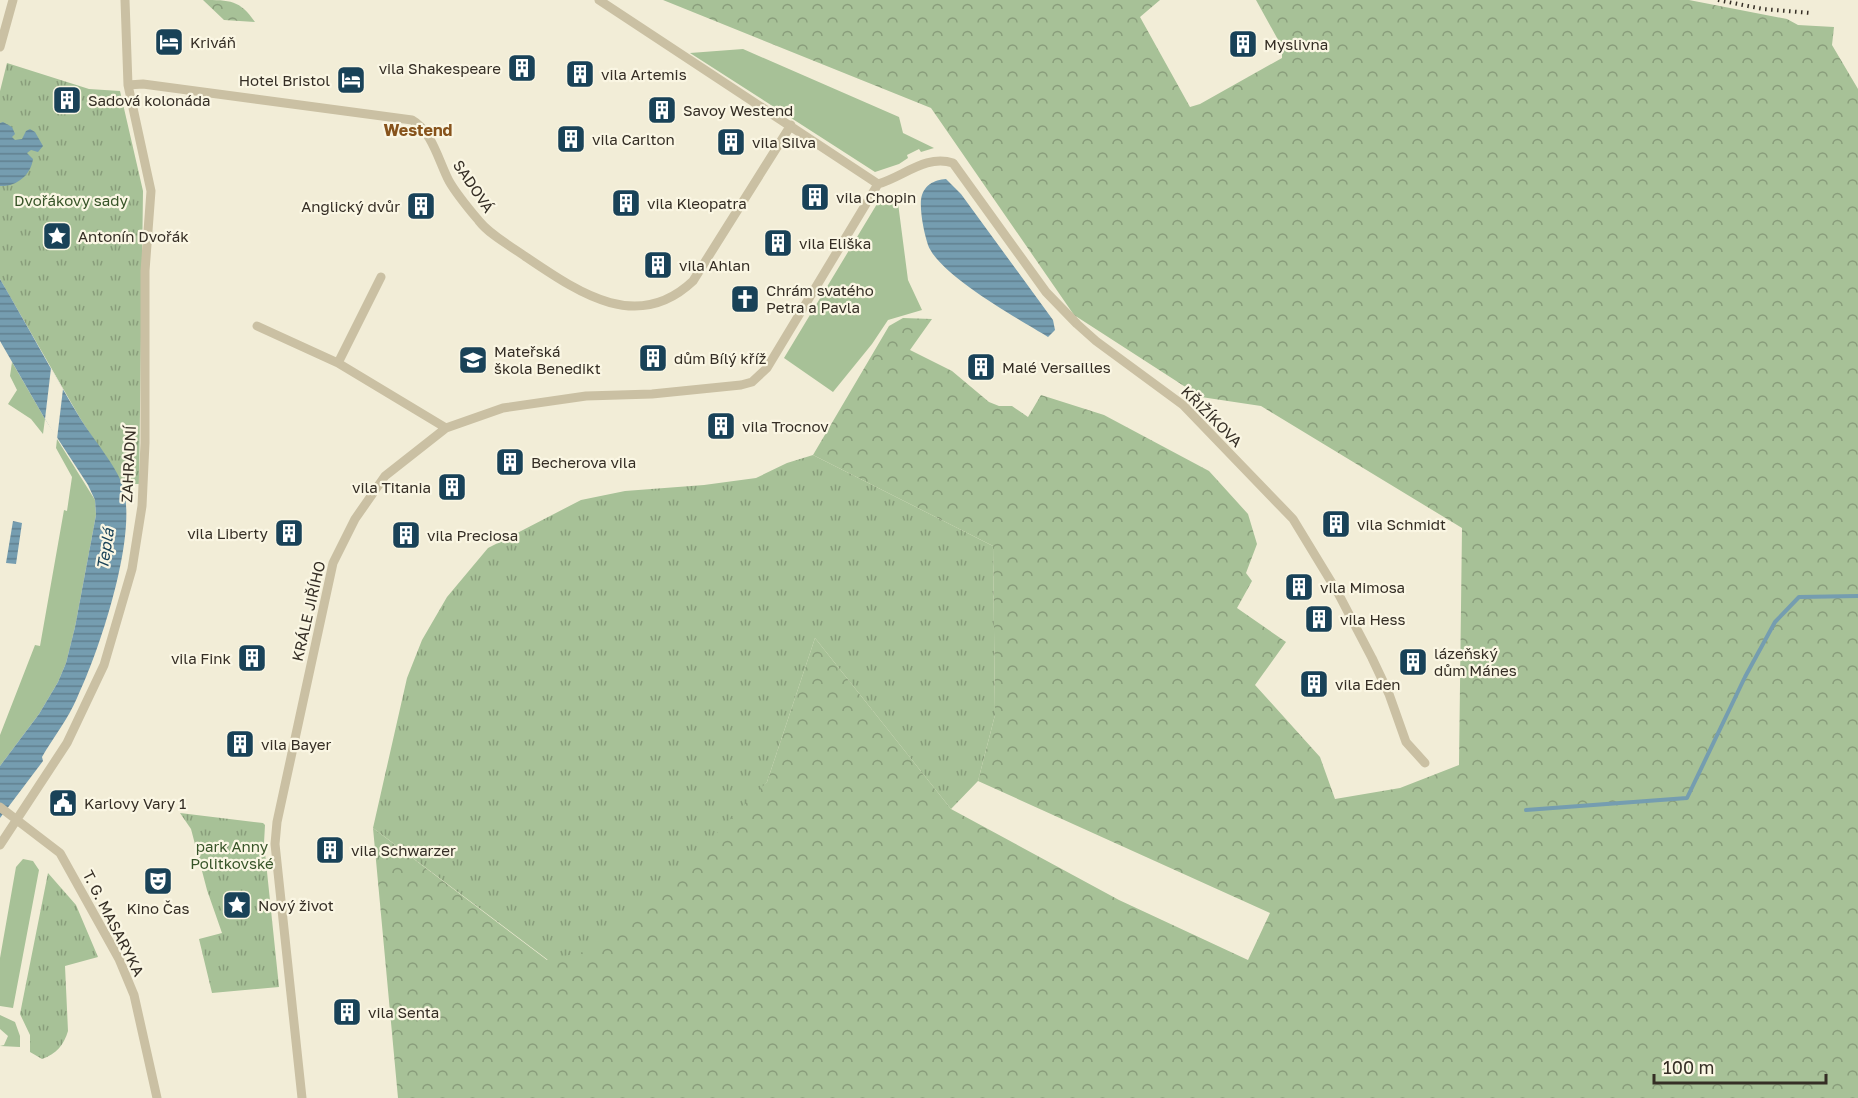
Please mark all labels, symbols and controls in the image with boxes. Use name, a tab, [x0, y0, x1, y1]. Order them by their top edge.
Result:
hotel icon: Kriváň	[153, 26, 185, 58]
building icon: Myslivna	[1227, 28, 1259, 60]
place label: Kriváň	[190, 33, 236, 51]
place label: Myslivna	[1264, 35, 1328, 53]
building icon: vila Shakespeare	[506, 52, 538, 84]
building icon: vila Artemis	[564, 58, 596, 90]
place label: vila Shakespeare	[379, 59, 501, 77]
hotel icon: Hotel Bristol	[335, 64, 367, 96]
place label: vila Artemis	[601, 65, 687, 83]
place label: Hotel Bristol	[239, 71, 330, 89]
building icon: Sadová kolonáda	[51, 84, 83, 116]
place label: Sadová kolonáda	[88, 91, 210, 109]
building icon: Savoy Westend	[646, 94, 678, 126]
place label: Savoy Westend	[683, 101, 793, 119]
district label: Westend	[384, 120, 453, 140]
building icon: vila Carlton	[555, 123, 587, 155]
building icon: vila Silva	[715, 126, 747, 158]
place label: vila Carlton	[592, 130, 675, 148]
place label: vila Silva	[752, 133, 816, 151]
street label: SADOVÁ	[450, 156, 498, 216]
building icon: vila Chopin	[799, 181, 831, 213]
building icon: vila Kleopatra	[610, 187, 642, 219]
place label: vila Chopin	[836, 188, 916, 206]
building icon: Anglický dvůr	[405, 190, 437, 222]
park label: Dvořákovy sady	[14, 191, 129, 209]
place label: vila Kleopatra	[647, 194, 747, 212]
place label: Anglický dvůr	[301, 197, 400, 215]
place icon: Antonín Dvořák	[41, 220, 73, 252]
place label: Antonín Dvořák	[78, 227, 189, 245]
building icon: vila Eliška	[762, 227, 794, 259]
place label: vila Eliška	[799, 234, 871, 252]
building icon: vila Ahlan	[642, 249, 674, 281]
place label: vila Ahlan	[679, 256, 750, 274]
place label: Chrám svatého Petra a Pavla	[766, 281, 874, 316]
church icon: Chrám svatého Petra a Pavla	[729, 283, 761, 315]
place label: Mateřská škola Benedikt	[494, 342, 601, 377]
building icon: dům Bílý kříž	[637, 342, 669, 374]
school or university icon: Mateřská škola Benedikt	[457, 344, 489, 376]
place label: dům Bílý kříž	[674, 349, 767, 367]
building icon: Malé Versailles	[965, 351, 997, 383]
place label: Malé Versailles	[1002, 358, 1111, 376]
street label: KŘIŽÍKOVA	[1178, 382, 1246, 450]
building icon: vila Trocnov	[705, 410, 737, 442]
place label: vila Trocnov	[742, 417, 829, 435]
street label: ZAHRADNÍ	[117, 424, 139, 503]
building icon: Becherova vila	[494, 446, 526, 478]
place label: Becherova vila	[531, 453, 636, 471]
building icon: vila Titania	[436, 471, 468, 503]
place label: vila Titania	[352, 478, 431, 496]
building icon: vila Schmidt	[1320, 508, 1352, 540]
place label: vila Schmidt	[1357, 515, 1446, 533]
building icon: vila Liberty	[273, 517, 305, 549]
building icon: vila Preciosa	[390, 519, 422, 551]
place label: vila Liberty	[187, 524, 269, 542]
water label: Teplá	[92, 525, 118, 571]
place label: vila Preciosa	[427, 526, 518, 544]
street label: KRÁLE JIŘÍHO	[288, 559, 328, 663]
building icon: vila Mimosa	[1283, 571, 1315, 603]
place label: vila Mimosa	[1320, 578, 1405, 596]
building icon: vila Hess	[1303, 603, 1335, 635]
place label: vila Hess	[1340, 610, 1405, 628]
building icon: vila Fink	[236, 642, 268, 674]
place label: lázeňský dům Mánes	[1434, 644, 1517, 679]
building icon: lázeňský dům Mánes	[1397, 646, 1429, 678]
place label: vila Fink	[171, 649, 232, 667]
building icon: vila Eden	[1298, 668, 1330, 700]
place label: vila Eden	[1335, 675, 1401, 693]
building icon: vila Bayer	[224, 728, 256, 760]
place label: vila Bayer	[261, 735, 331, 753]
public building icon: Karlovy Vary 1	[47, 787, 79, 819]
place label: Karlovy Vary 1	[84, 794, 186, 812]
building icon: vila Schwarzer	[314, 834, 346, 866]
park label: park Anny Politkovské	[190, 837, 274, 872]
place label: vila Schwarzer	[351, 841, 456, 859]
theatre icon: Kino Čas	[142, 865, 174, 897]
street label: T. G. MASARYKA	[80, 867, 148, 979]
place icon: Nový život	[221, 889, 253, 921]
place label: Nový život	[258, 896, 334, 914]
place label: Kino Čas	[127, 899, 190, 917]
building icon: vila Senta	[331, 996, 363, 1028]
place label: vila Senta	[368, 1003, 439, 1021]
scale bar	[1654, 1047, 1826, 1085]
text: 100 m	[1663, 1056, 1714, 1078]

